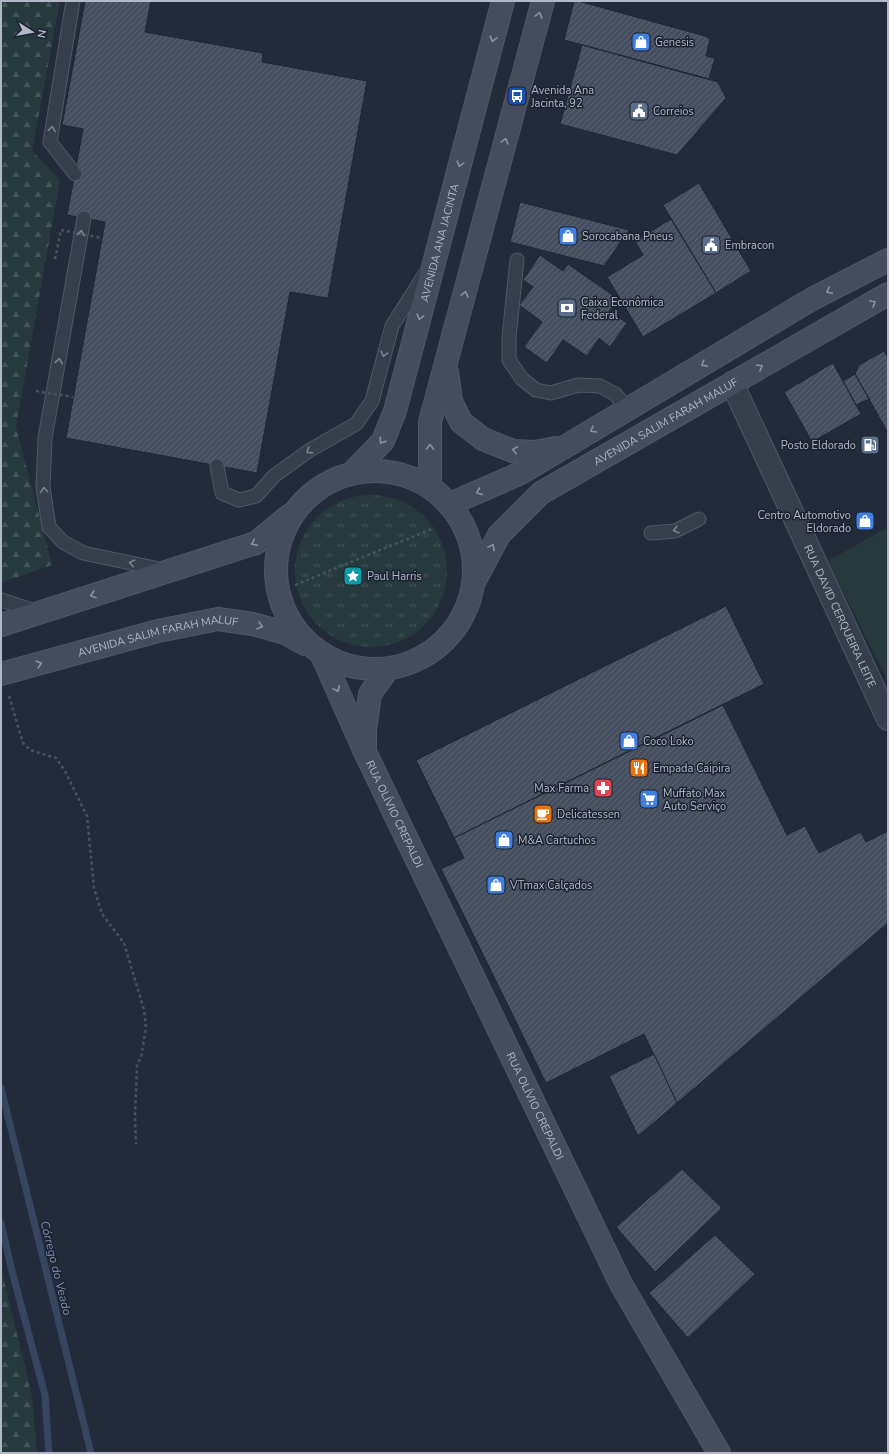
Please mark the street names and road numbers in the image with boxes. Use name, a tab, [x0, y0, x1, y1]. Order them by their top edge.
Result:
street label: AVENIDA ANA JACINTA	[417, 182, 462, 304]
street label: AVENIDA SALIM FARAH MALUF	[591, 374, 741, 469]
street label: RUA DAVID CERQUEIRA LEITE	[801, 542, 880, 690]
street label: AVENIDA SALIM FARAH MALUF	[76, 612, 239, 660]
street label: RUA OLÍVIO CREPALDI	[363, 758, 427, 870]
street label: RUA OLÍVIO CREPALDI	[503, 1050, 567, 1162]

